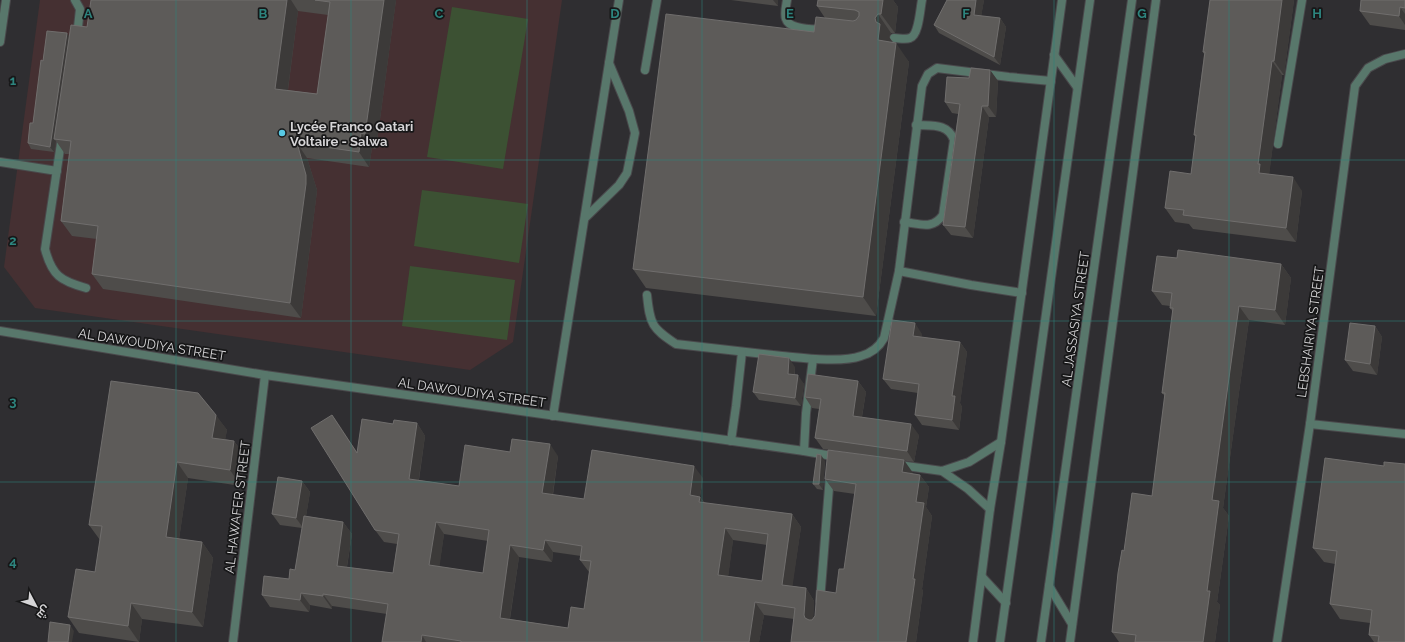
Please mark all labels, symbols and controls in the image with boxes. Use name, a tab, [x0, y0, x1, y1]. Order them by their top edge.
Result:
text: A	[84, 6, 93, 21]
text: B	[259, 6, 268, 21]
text: C	[435, 6, 444, 21]
text: D	[610, 6, 620, 21]
text: E	[786, 6, 794, 21]
text: F	[962, 6, 970, 21]
text: G	[1137, 6, 1147, 21]
text: H	[1312, 6, 1322, 21]
text: 1	[10, 73, 17, 88]
place label: Lycée Franco Qatari Voltaire - Salwa	[290, 119, 413, 149]
marker: Lycée Franco Qatari Voltaire - Salwa	[277, 128, 287, 138]
text: 2	[9, 233, 17, 248]
street label: AL JASSASIYA STREET	[1059, 251, 1092, 388]
street label: LEBSHAIRIYA STREET	[1294, 265, 1327, 399]
street label: AL DAWOUDIYA STREET	[77, 325, 227, 364]
street label: AL DAWOUDIYA STREET	[397, 375, 547, 410]
text: 3	[9, 394, 17, 409]
street label: AL HAWAFER STREET	[222, 440, 253, 574]
text: 4	[9, 554, 17, 569]
north arrow	[16, 586, 56, 626]
text: ش	[34, 603, 53, 622]

